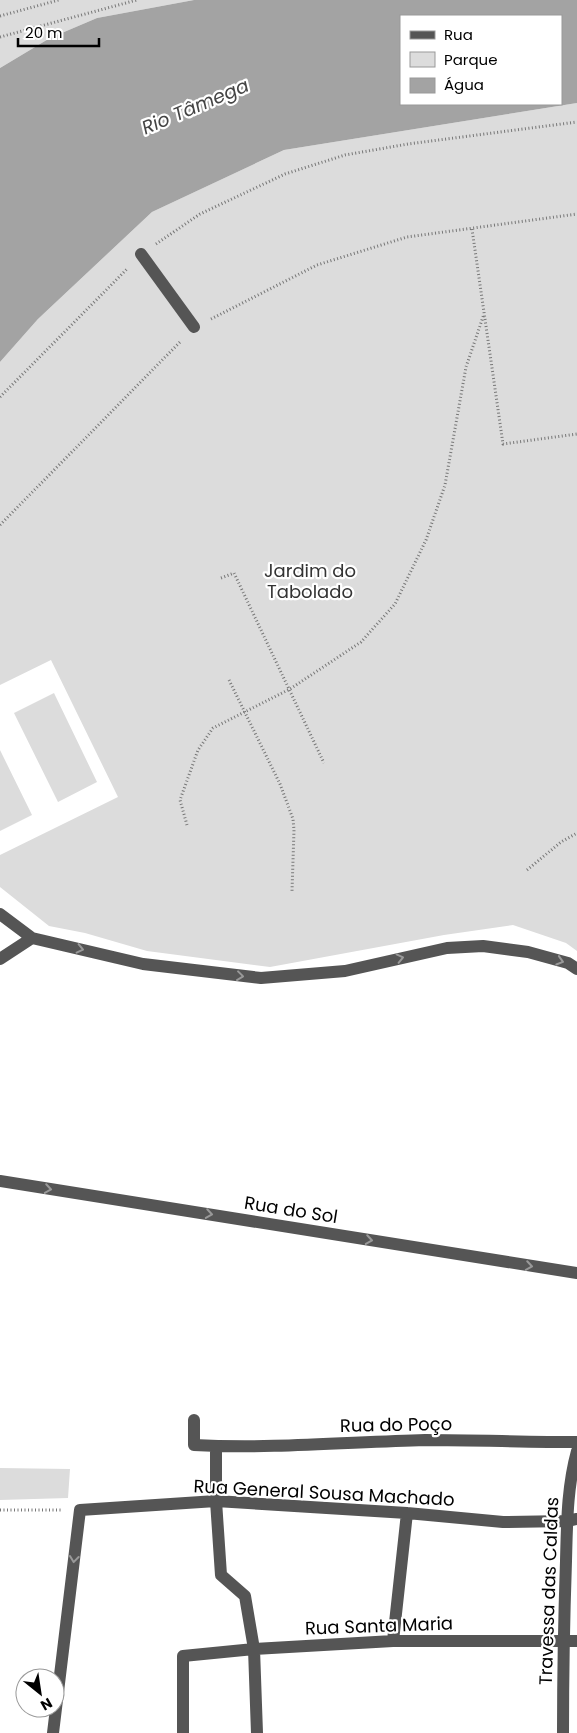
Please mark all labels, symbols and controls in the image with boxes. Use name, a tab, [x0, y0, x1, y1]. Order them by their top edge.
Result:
scale bar	[18, 15, 99, 47]
legend	[400, 15, 562, 105]
text: 20 m	[25, 22, 63, 43]
text: Rua	[444, 24, 473, 45]
text: Parque	[444, 49, 497, 70]
water label: Rio Tâmega	[137, 72, 253, 141]
text: Água	[444, 74, 484, 95]
park label: Jardim do Tabolado	[264, 558, 356, 604]
one-way arrow	[75, 943, 84, 954]
one-way arrow	[396, 954, 405, 964]
one-way arrow	[555, 955, 564, 965]
one-way arrow	[236, 970, 244, 981]
one-way arrow	[44, 1183, 52, 1193]
street label: Rua do Sol	[242, 1190, 340, 1229]
one-way arrow	[204, 1209, 213, 1219]
one-way arrow	[365, 1234, 373, 1245]
one-way arrow	[525, 1260, 534, 1270]
street label: Rua do Poço	[340, 1411, 452, 1438]
street label: Rua General Sousa Machado	[193, 1473, 455, 1512]
street label: Travessa das Caldas	[533, 1496, 564, 1686]
one-way arrow	[69, 1555, 80, 1563]
street label: Rua Santa Maria	[304, 1610, 453, 1641]
north arrow	[15, 1668, 65, 1718]
text: N	[37, 1693, 56, 1716]

